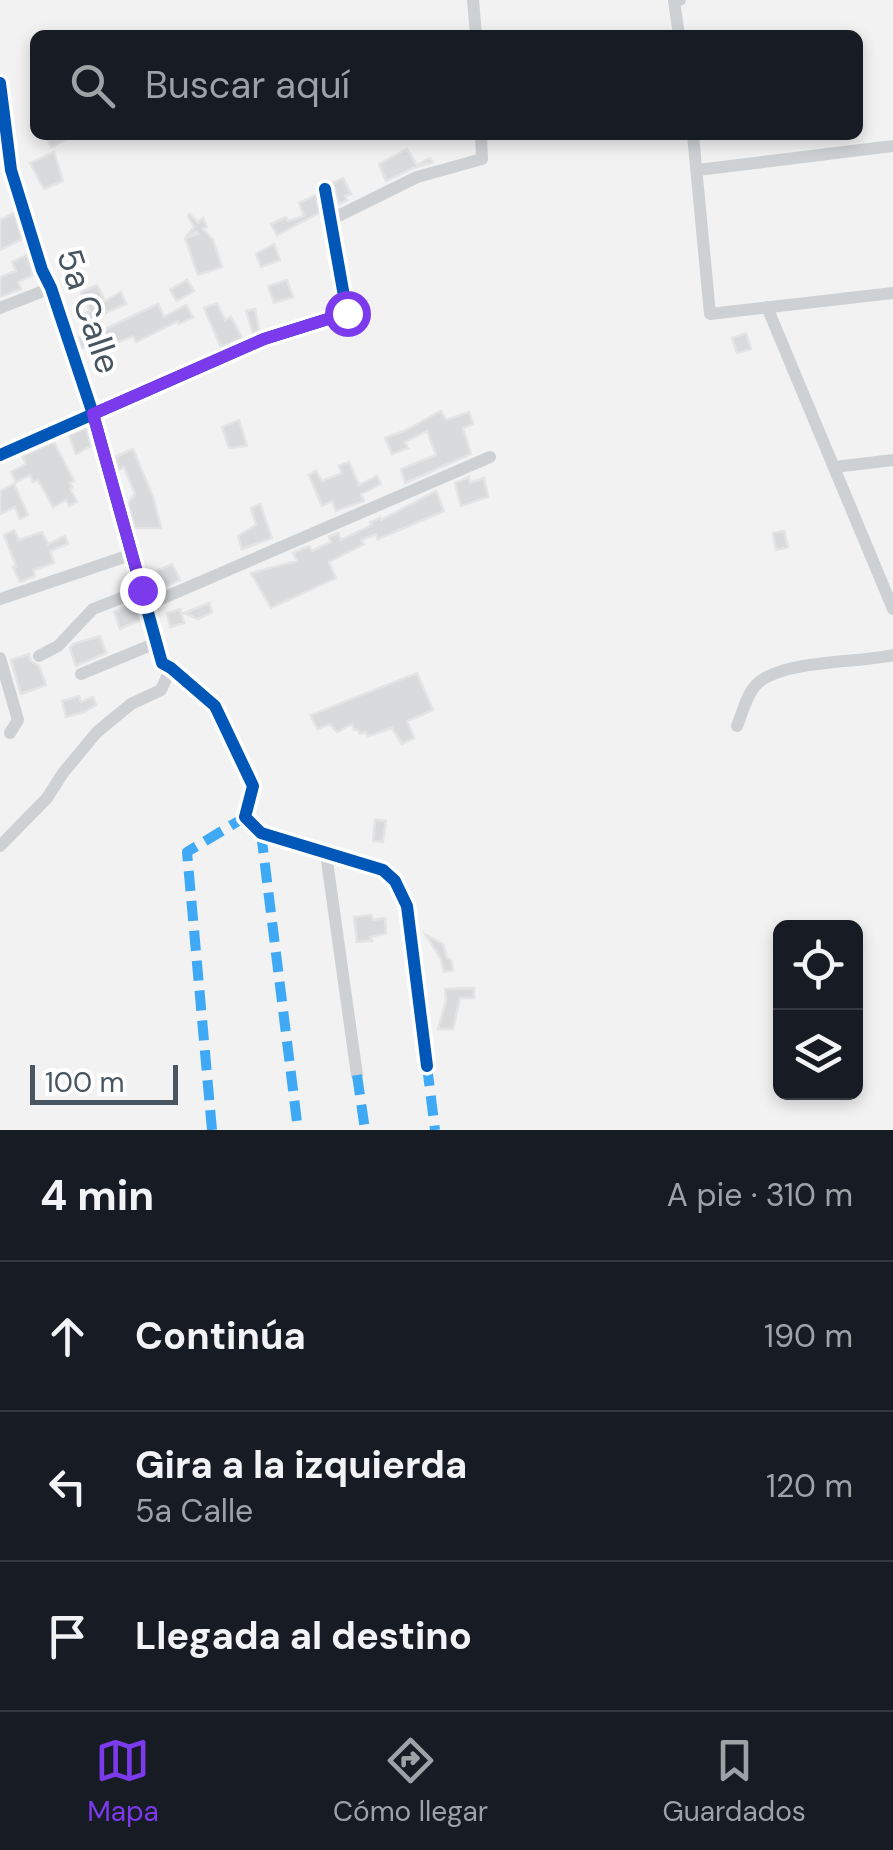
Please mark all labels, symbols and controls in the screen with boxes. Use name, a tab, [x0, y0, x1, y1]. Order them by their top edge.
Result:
search box	[30, 30, 863, 140]
icon: search	[65, 58, 120, 113]
text: Buscar aquí	[145, 60, 350, 110]
street label: 5a Calle	[46, 242, 132, 380]
route start	[325, 291, 371, 337]
route end	[120, 568, 166, 614]
map controls	[773, 920, 863, 1100]
button: locate	[773, 920, 863, 1010]
button: layers	[773, 1010, 863, 1100]
scale bar	[30, 1060, 178, 1104]
text: 100 m	[45, 1064, 124, 1101]
text: 4 min	[40, 1168, 154, 1223]
text: A pie · 310 m	[667, 1174, 853, 1216]
icon: ahead	[40, 1309, 95, 1364]
text: Continúa	[135, 1311, 306, 1361]
text: 190 m	[764, 1315, 853, 1357]
text: Gira a la izquierda	[135, 1440, 467, 1490]
icon: left	[40, 1459, 95, 1514]
text: 120 m	[766, 1465, 853, 1507]
text: 5a Calle	[135, 1490, 253, 1532]
icon: arrive	[40, 1609, 95, 1664]
text: Llegada al destino	[135, 1611, 472, 1661]
tab: Mapa	[87, 1733, 159, 1830]
tab: Cómo llegar	[333, 1733, 488, 1830]
tab: Guardados	[663, 1733, 806, 1830]

